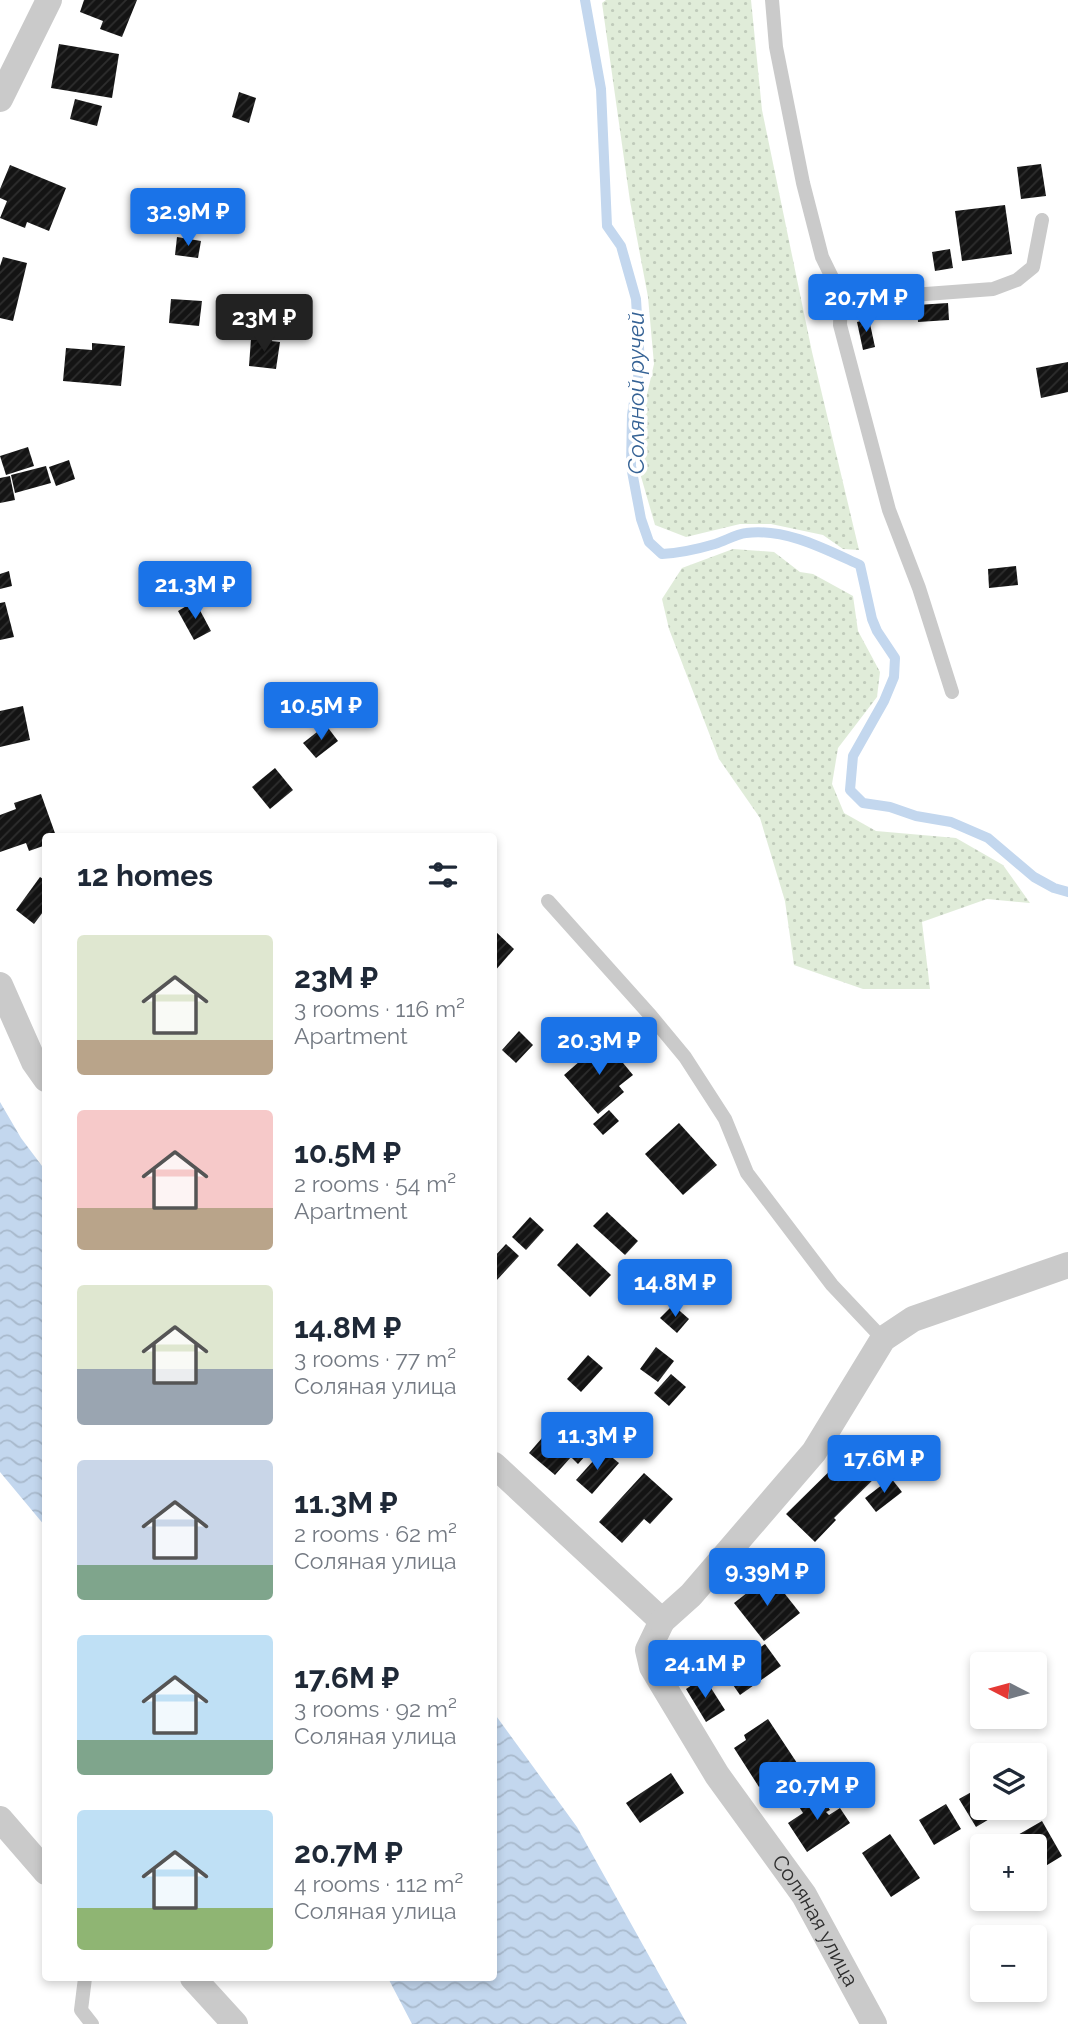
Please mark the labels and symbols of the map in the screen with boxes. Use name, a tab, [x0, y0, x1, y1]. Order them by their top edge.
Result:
pin: 32.9M ₽	[123, 188, 253, 248]
pin: 20.7M ₽	[801, 274, 931, 334]
pin: 23M ₽	[215, 294, 313, 354]
water label: Соляной ручей	[622, 312, 649, 474]
pin: 21.3M ₽	[130, 562, 260, 621]
pin: 10.5M ₽	[256, 682, 386, 742]
pin: 20.3M ₽	[534, 1018, 664, 1077]
pin: 14.8M ₽	[610, 1260, 740, 1319]
pin: 11.3M ₽	[532, 1412, 662, 1472]
pin: 17.6M ₽	[819, 1436, 949, 1495]
pin: 9.39M ₽	[702, 1548, 832, 1608]
pin: 24.1M ₽	[640, 1640, 770, 1700]
north arrow	[970, 1652, 1046, 1729]
pin: 20.7M ₽	[752, 1762, 882, 1822]
street label: Соляная улица	[767, 1850, 864, 1990]

